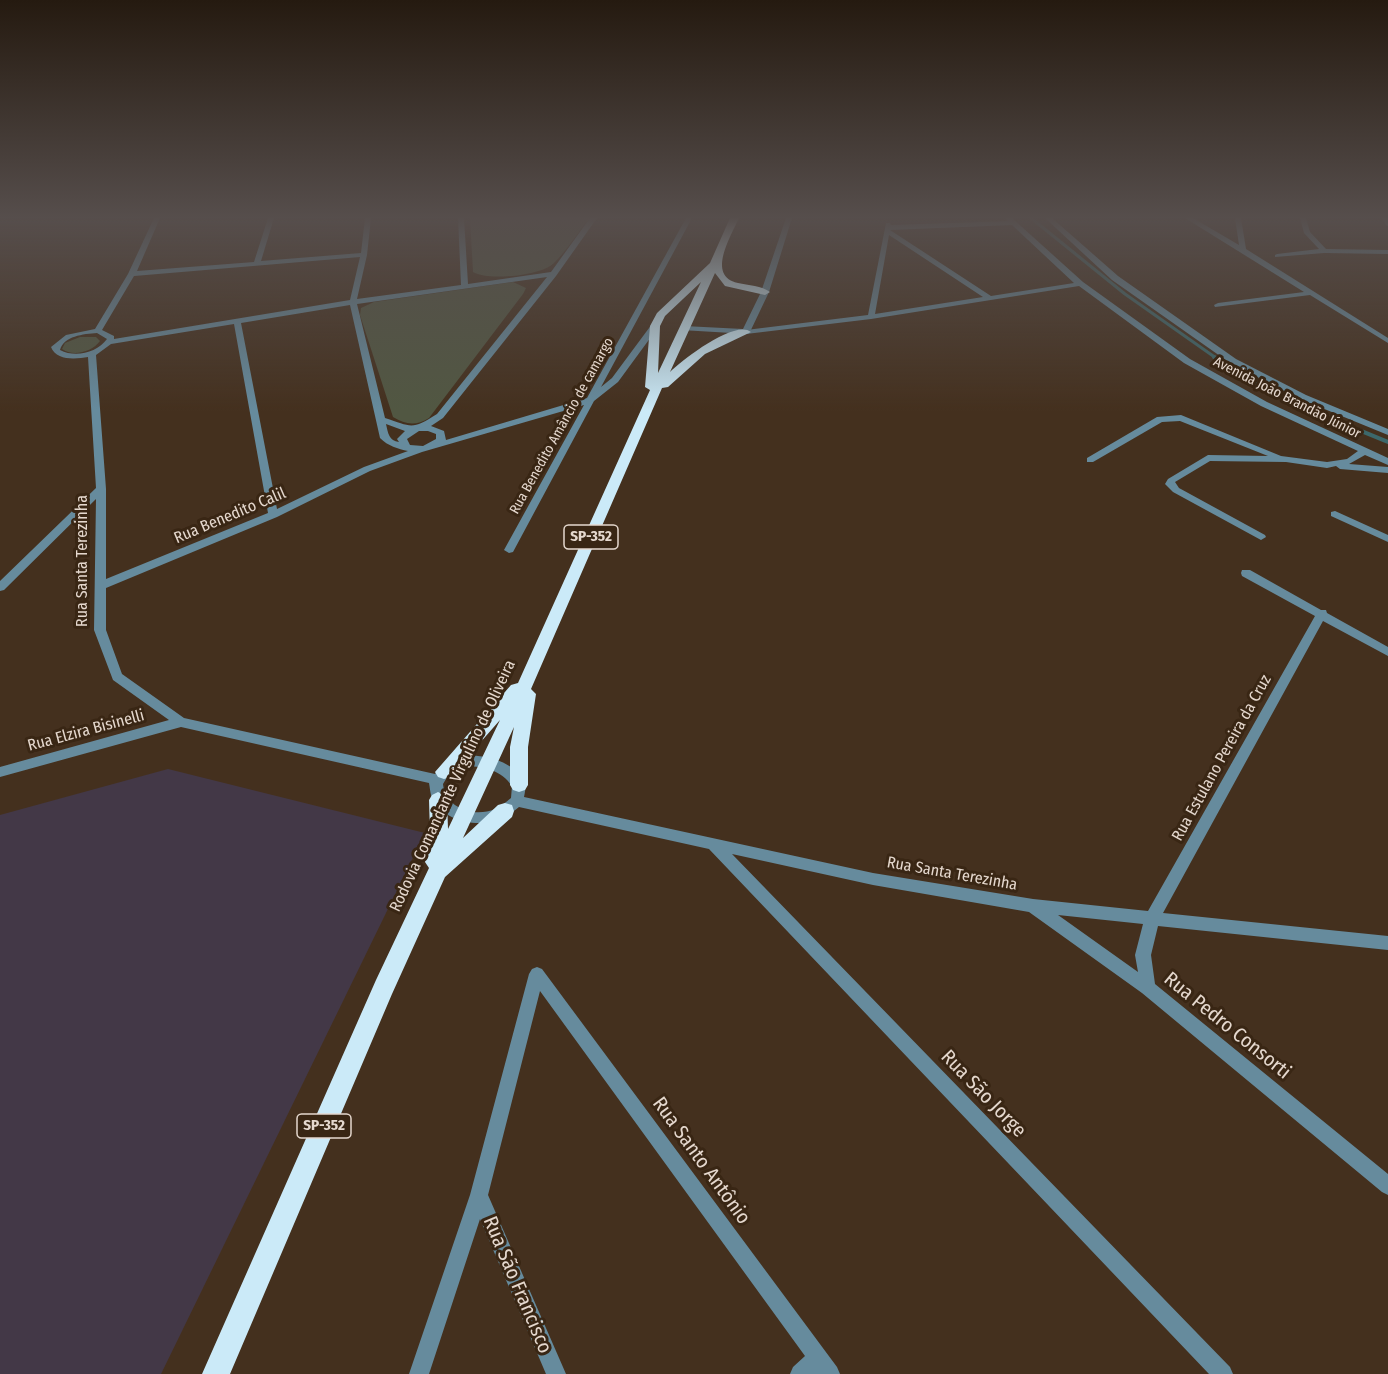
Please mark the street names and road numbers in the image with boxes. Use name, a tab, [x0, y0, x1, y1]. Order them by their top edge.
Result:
street label: Rua Benedito Amâncio de camargo	[506, 335, 618, 517]
street label: Avenida João Brandão Júnior	[1210, 353, 1364, 443]
street label: Rua Benedito Calil	[171, 484, 289, 548]
street label: Rua Santa Terezinha	[73, 495, 93, 627]
road number: SP-352	[564, 525, 618, 549]
street label: Rodovia Comandante Virgulino de Oliveira	[386, 657, 520, 915]
street label: Rua Estulano Pereira da Cruz	[1168, 672, 1276, 844]
street label: Rua Elzira Bisinelli	[26, 706, 146, 756]
street label: Rua Santa Terezinha	[885, 853, 1019, 895]
street label: Rua Pedro Consorti	[1159, 967, 1295, 1085]
street label: Rua São Jorge	[935, 1045, 1031, 1143]
street label: Rua Santo Antônio	[647, 1093, 755, 1229]
road number: SP-352	[297, 1114, 351, 1138]
street label: Rua São Francisco	[477, 1213, 557, 1357]

